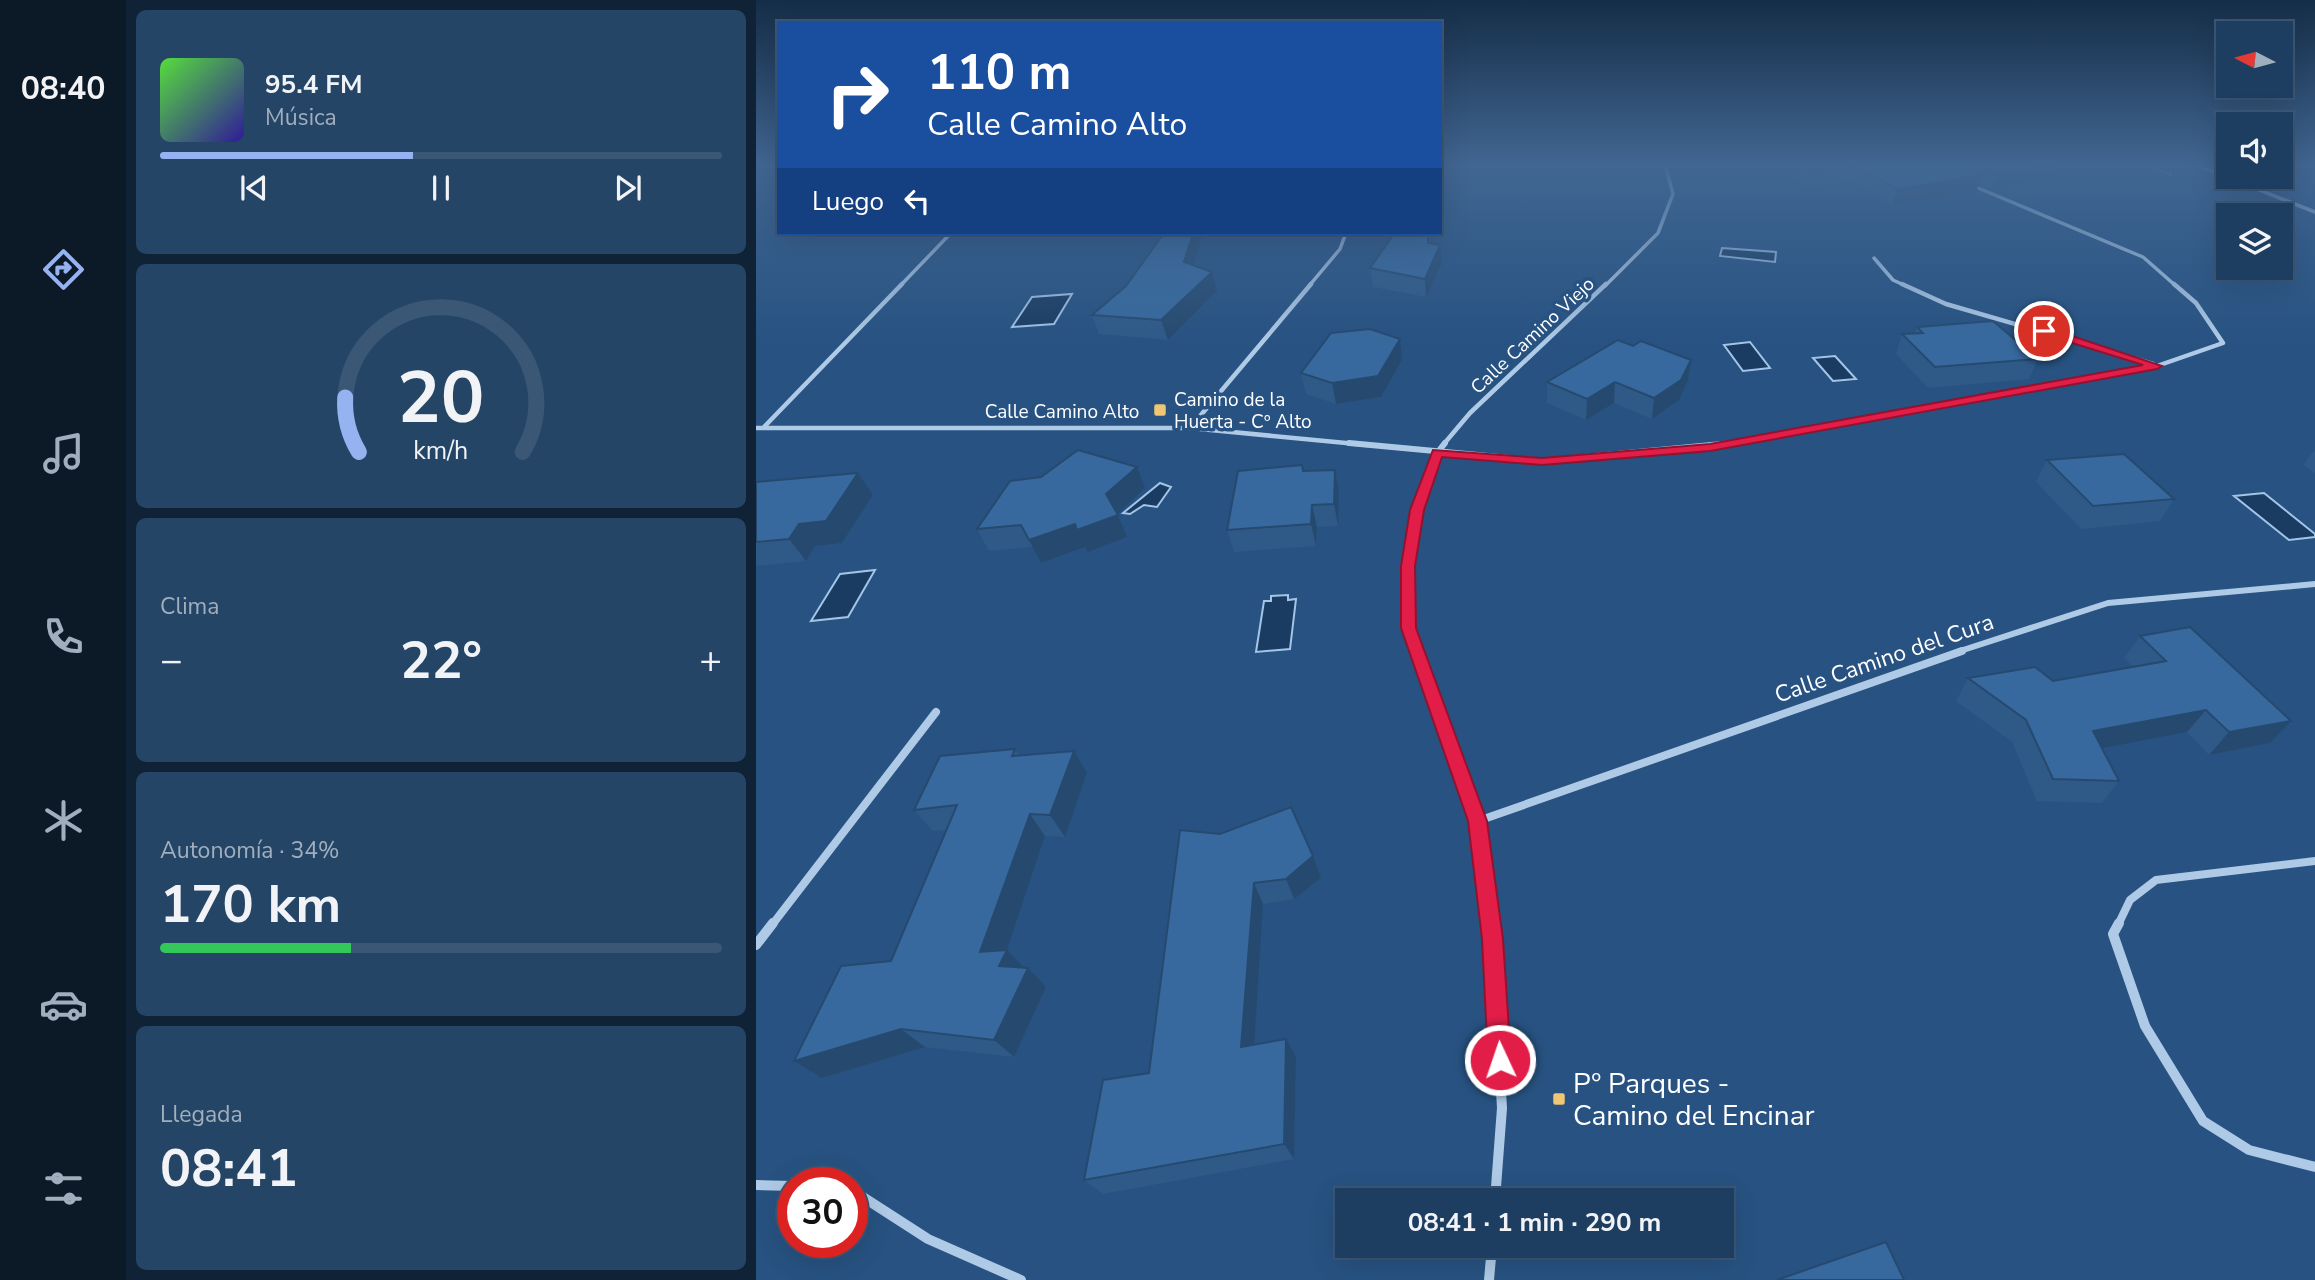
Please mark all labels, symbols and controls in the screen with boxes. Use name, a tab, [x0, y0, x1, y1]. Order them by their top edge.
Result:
north arrow	[2216, 21, 2292, 98]
map controls	[2216, 21, 2293, 280]
text: 110 m	[927, 39, 1071, 106]
icon: right	[812, 49, 903, 140]
text: 08:40	[21, 67, 105, 110]
text: 95.4 FM	[265, 67, 362, 102]
text: Música	[265, 102, 337, 133]
text: Calle Camino Alto	[927, 103, 1187, 146]
button: sound	[2216, 112, 2293, 189]
icon: previous	[235, 169, 273, 207]
icon: pause	[422, 169, 460, 207]
icon: next	[609, 169, 647, 207]
icon: left	[898, 182, 936, 220]
text: Luego	[812, 184, 884, 219]
button: layers	[2216, 203, 2293, 280]
icon: directions	[39, 245, 88, 294]
street label: Calle Camino Viejo	[1465, 271, 1600, 400]
pin	[2014, 301, 2074, 361]
icon: arrive	[2025, 312, 2063, 350]
text: 20	[397, 348, 485, 448]
place label: Camino de la Huerta - Cº Alto	[1174, 387, 1312, 435]
street label: Calle Camino Alto	[985, 399, 1139, 425]
marker: Camino de la Huerta - Cº Alto	[1152, 402, 1168, 418]
icon: music	[39, 429, 88, 478]
text: km/h	[413, 434, 469, 468]
text: Clima	[160, 591, 220, 622]
street label: Calle Camino del Cura	[1770, 606, 1998, 711]
icon: phone	[39, 612, 88, 661]
text: 22°	[400, 625, 482, 696]
text: −	[160, 635, 183, 686]
text: +	[699, 635, 722, 686]
icon: climate	[39, 796, 88, 845]
text: Autonomía · 34%	[160, 835, 340, 866]
text: 170 km	[160, 869, 341, 940]
icon: car	[39, 980, 88, 1029]
position arrow	[1463, 1023, 1537, 1097]
place label: Pº Parques - Camino del Encinar	[1573, 1065, 1815, 1135]
marker: Pº Parques - Camino del Encinar	[1551, 1091, 1567, 1107]
text: Llegada	[160, 1099, 243, 1130]
text: 08:41	[160, 1133, 298, 1204]
icon: filters	[39, 1164, 88, 1213]
speed limit sign: 30	[777, 1167, 868, 1258]
text: 08:41 · 1 min · 290 m	[1408, 1205, 1661, 1240]

